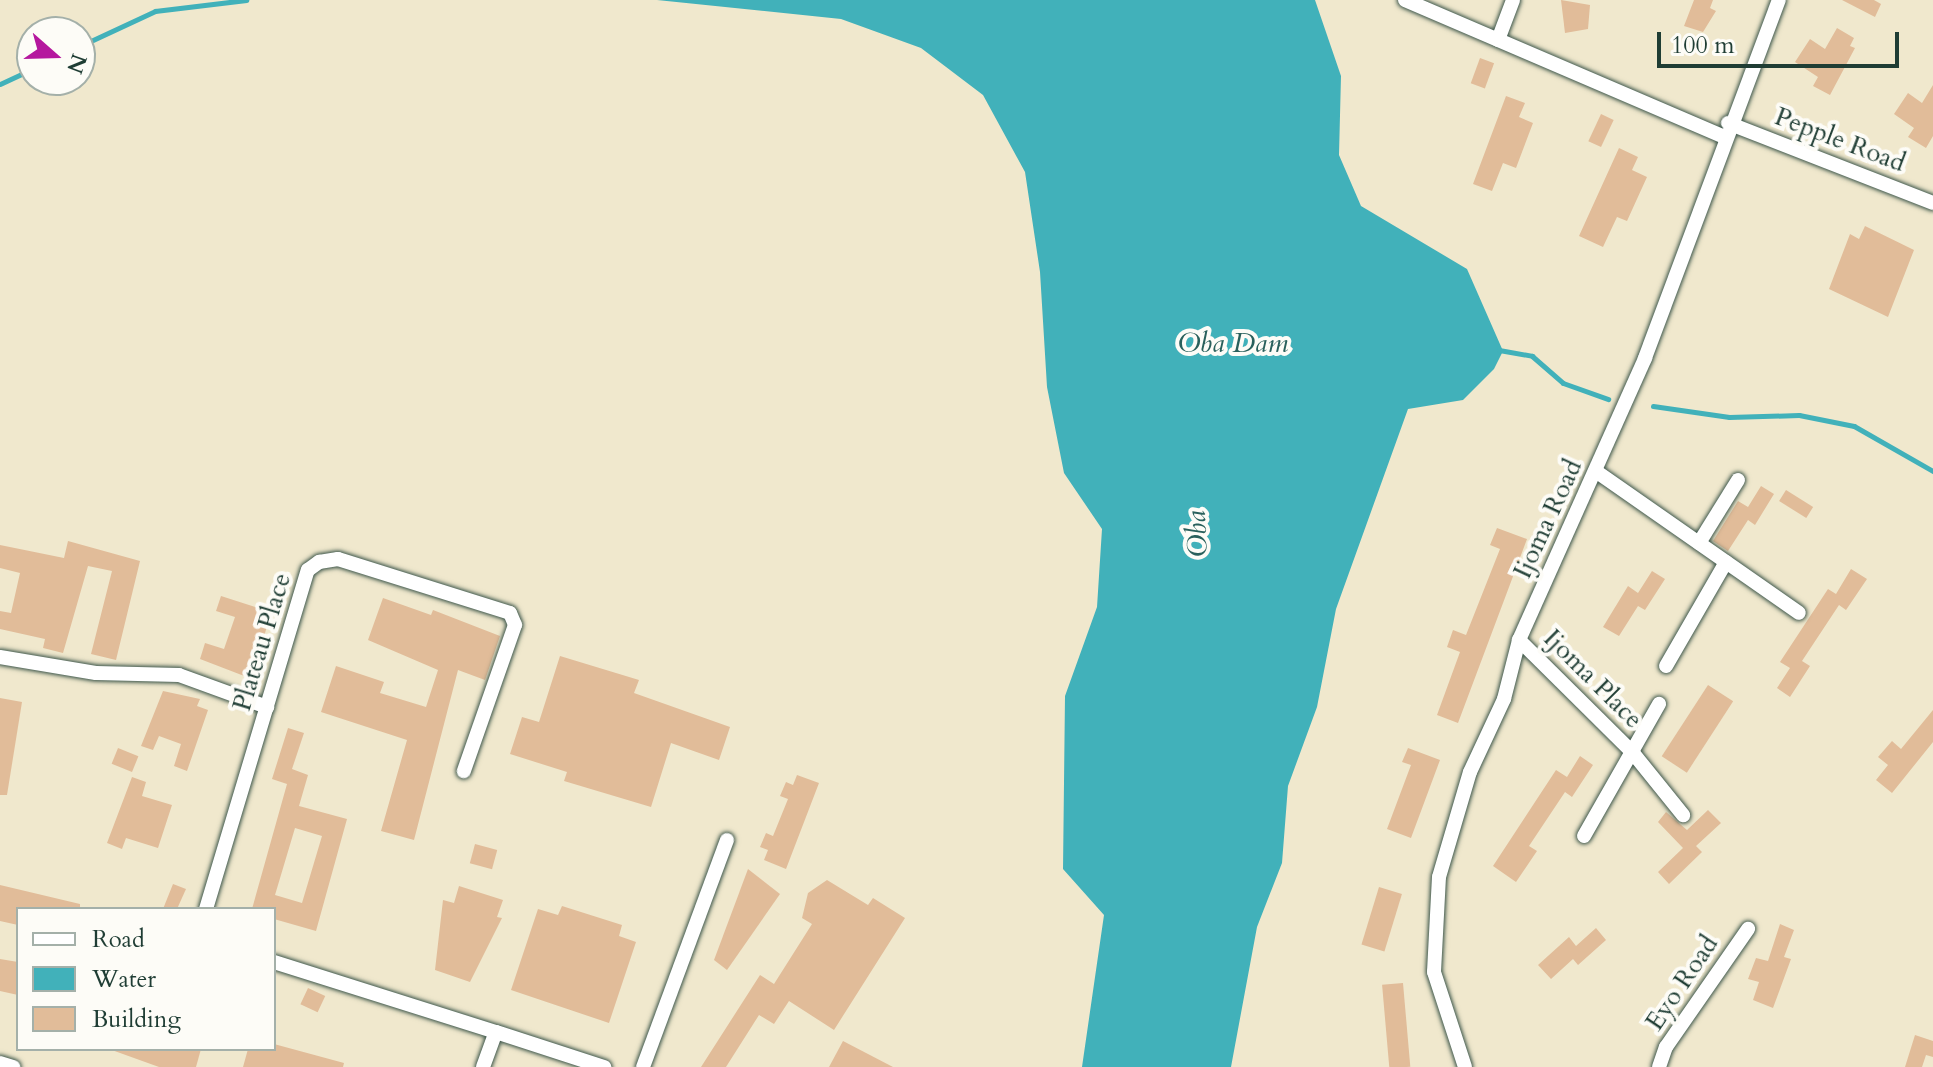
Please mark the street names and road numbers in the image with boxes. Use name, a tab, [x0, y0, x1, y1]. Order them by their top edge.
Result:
street label: Pepple Road	[1770, 101, 1910, 179]
street label: Ijoma Road	[1507, 455, 1589, 583]
street label: Plateau Place	[226, 569, 298, 715]
street label: Ijoma Place	[1537, 623, 1649, 735]
street label: Eyo Road	[1639, 930, 1725, 1036]

